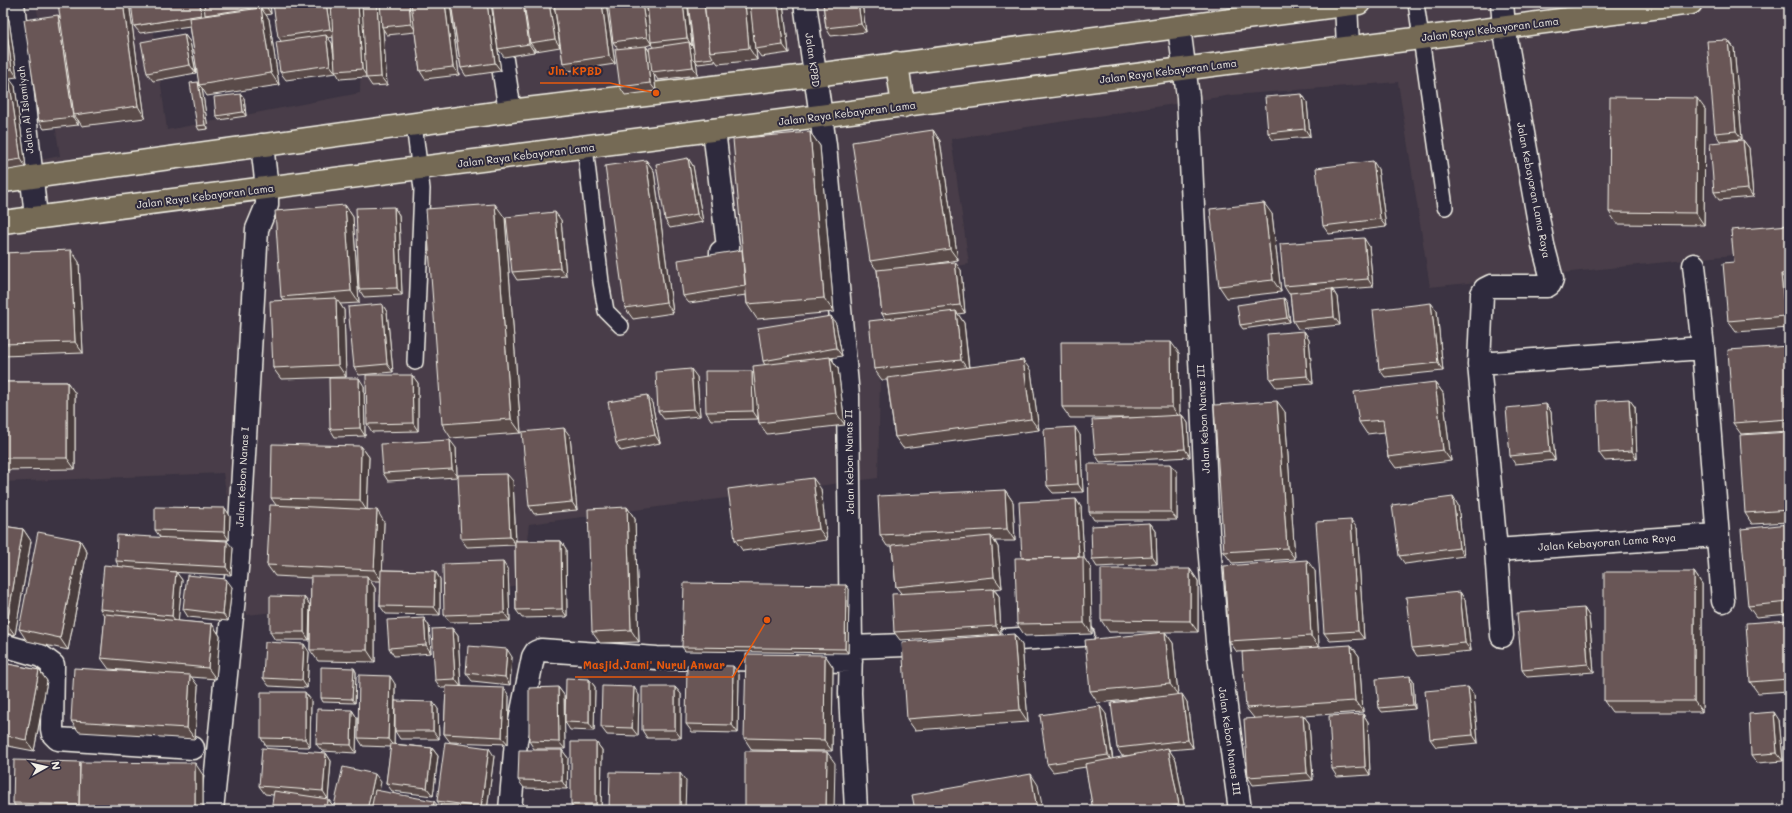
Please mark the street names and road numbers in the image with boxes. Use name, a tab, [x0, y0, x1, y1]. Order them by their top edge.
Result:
street label: Jalan Raya Kebayoran Lama	[1421, 14, 1559, 44]
street label: Jalan KPBD	[802, 32, 824, 88]
street label: Jalan Raya Kebayoran Lama	[1099, 56, 1237, 86]
street label: Jalan Al Islamiyah	[13, 65, 37, 154]
street label: Jalan Raya Kebayoran Lama	[778, 98, 916, 128]
street label: Jalan Kebayoran Lama Raya	[1514, 121, 1554, 259]
street label: Jalan Raya Kebayoran Lama	[457, 140, 595, 170]
street label: Jalan Raya Kebayoran Lama	[136, 181, 274, 211]
street label: Jalan Kebon Nanas III	[1193, 364, 1213, 474]
street label: Jalan Kebon Nanas II	[841, 409, 857, 514]
street label: Jalan Kebon Nanas I	[232, 426, 252, 527]
street label: Jalan Kebayoran Lama Raya	[1538, 530, 1676, 554]
street label: Jalan Kebon Nanas III	[1215, 686, 1245, 797]

